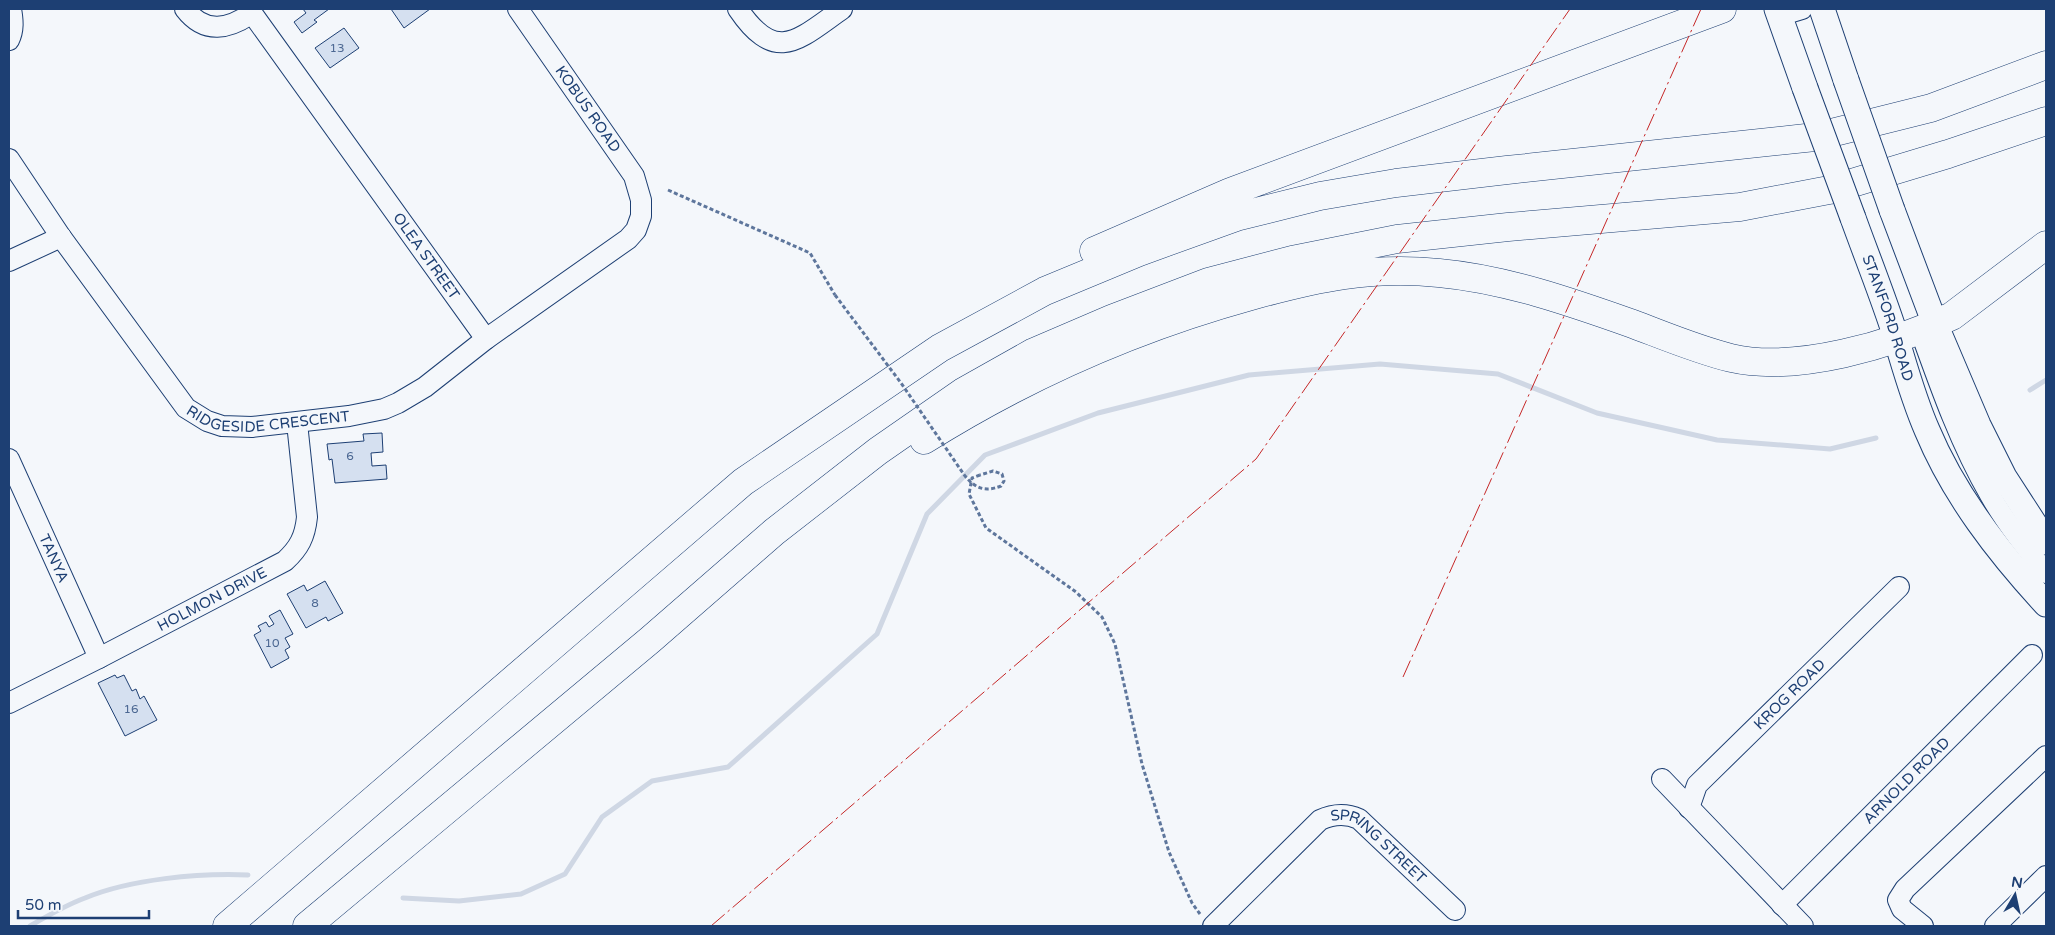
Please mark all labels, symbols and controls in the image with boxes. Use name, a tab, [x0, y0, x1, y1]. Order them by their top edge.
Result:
house number: 13	[329, 41, 345, 55]
street label: KOBUS ROAD	[551, 62, 625, 156]
street label: OLEA STREET	[389, 209, 463, 303]
street label: STANFORD ROAD	[1858, 252, 1917, 383]
street label: RIDGESIDE CRESCENT	[183, 401, 351, 436]
house number: 6	[346, 449, 354, 463]
street label: TANYA	[35, 531, 73, 585]
street label: HOLMON DRIVE	[154, 563, 270, 635]
house number: 8	[311, 596, 319, 610]
house number: 10	[264, 636, 280, 650]
street label: KROG ROAD	[1750, 655, 1829, 733]
house number: 16	[123, 702, 139, 716]
street label: ARNOLD ROAD	[1859, 734, 1953, 828]
street label: SPRING STREET	[1329, 806, 1430, 887]
north arrow	[1990, 870, 2040, 920]
text: N	[2010, 873, 2024, 892]
scale bar	[18, 888, 149, 920]
text: 50 m	[25, 896, 62, 914]

